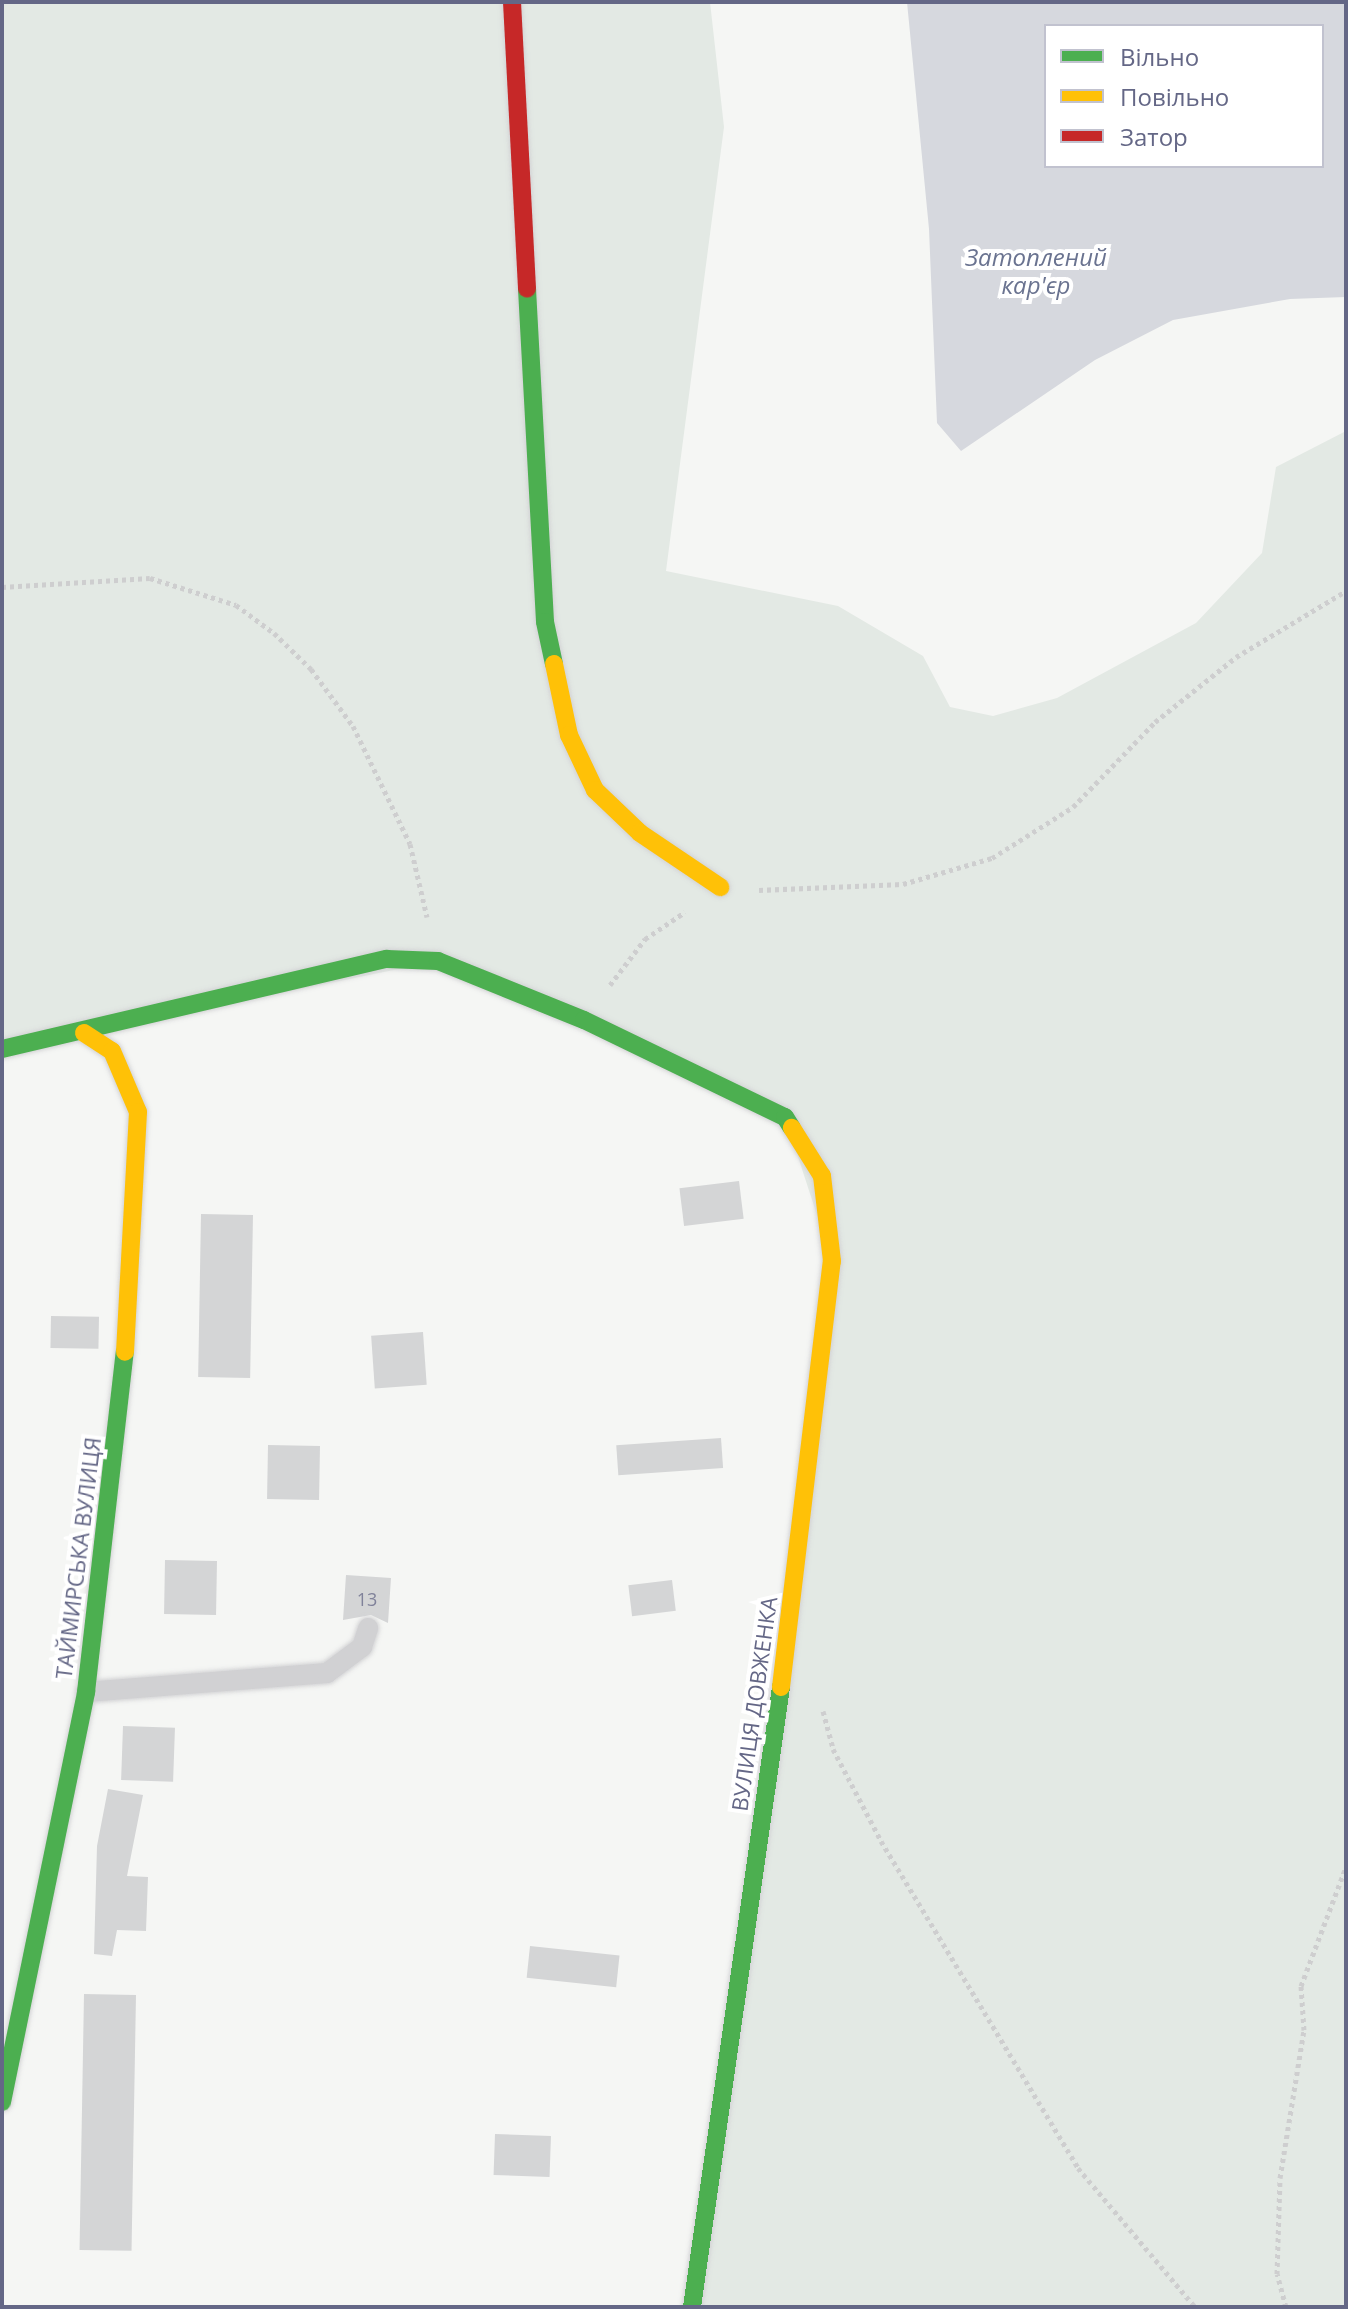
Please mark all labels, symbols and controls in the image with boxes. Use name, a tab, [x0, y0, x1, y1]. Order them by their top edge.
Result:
legend	[1044, 24, 1324, 168]
text: Вільно	[1120, 40, 1199, 73]
text: Повільно	[1120, 80, 1229, 113]
text: Затор	[1120, 120, 1188, 153]
water label: Затоплений кар'єр	[965, 243, 1107, 299]
street label: ТАЙМИРСЬКА ВУЛИЦЯ	[50, 1436, 106, 1680]
house number: 13	[357, 1588, 377, 1610]
street label: ВУЛИЦЯ ДОВЖЕНКА	[726, 1595, 782, 1813]

